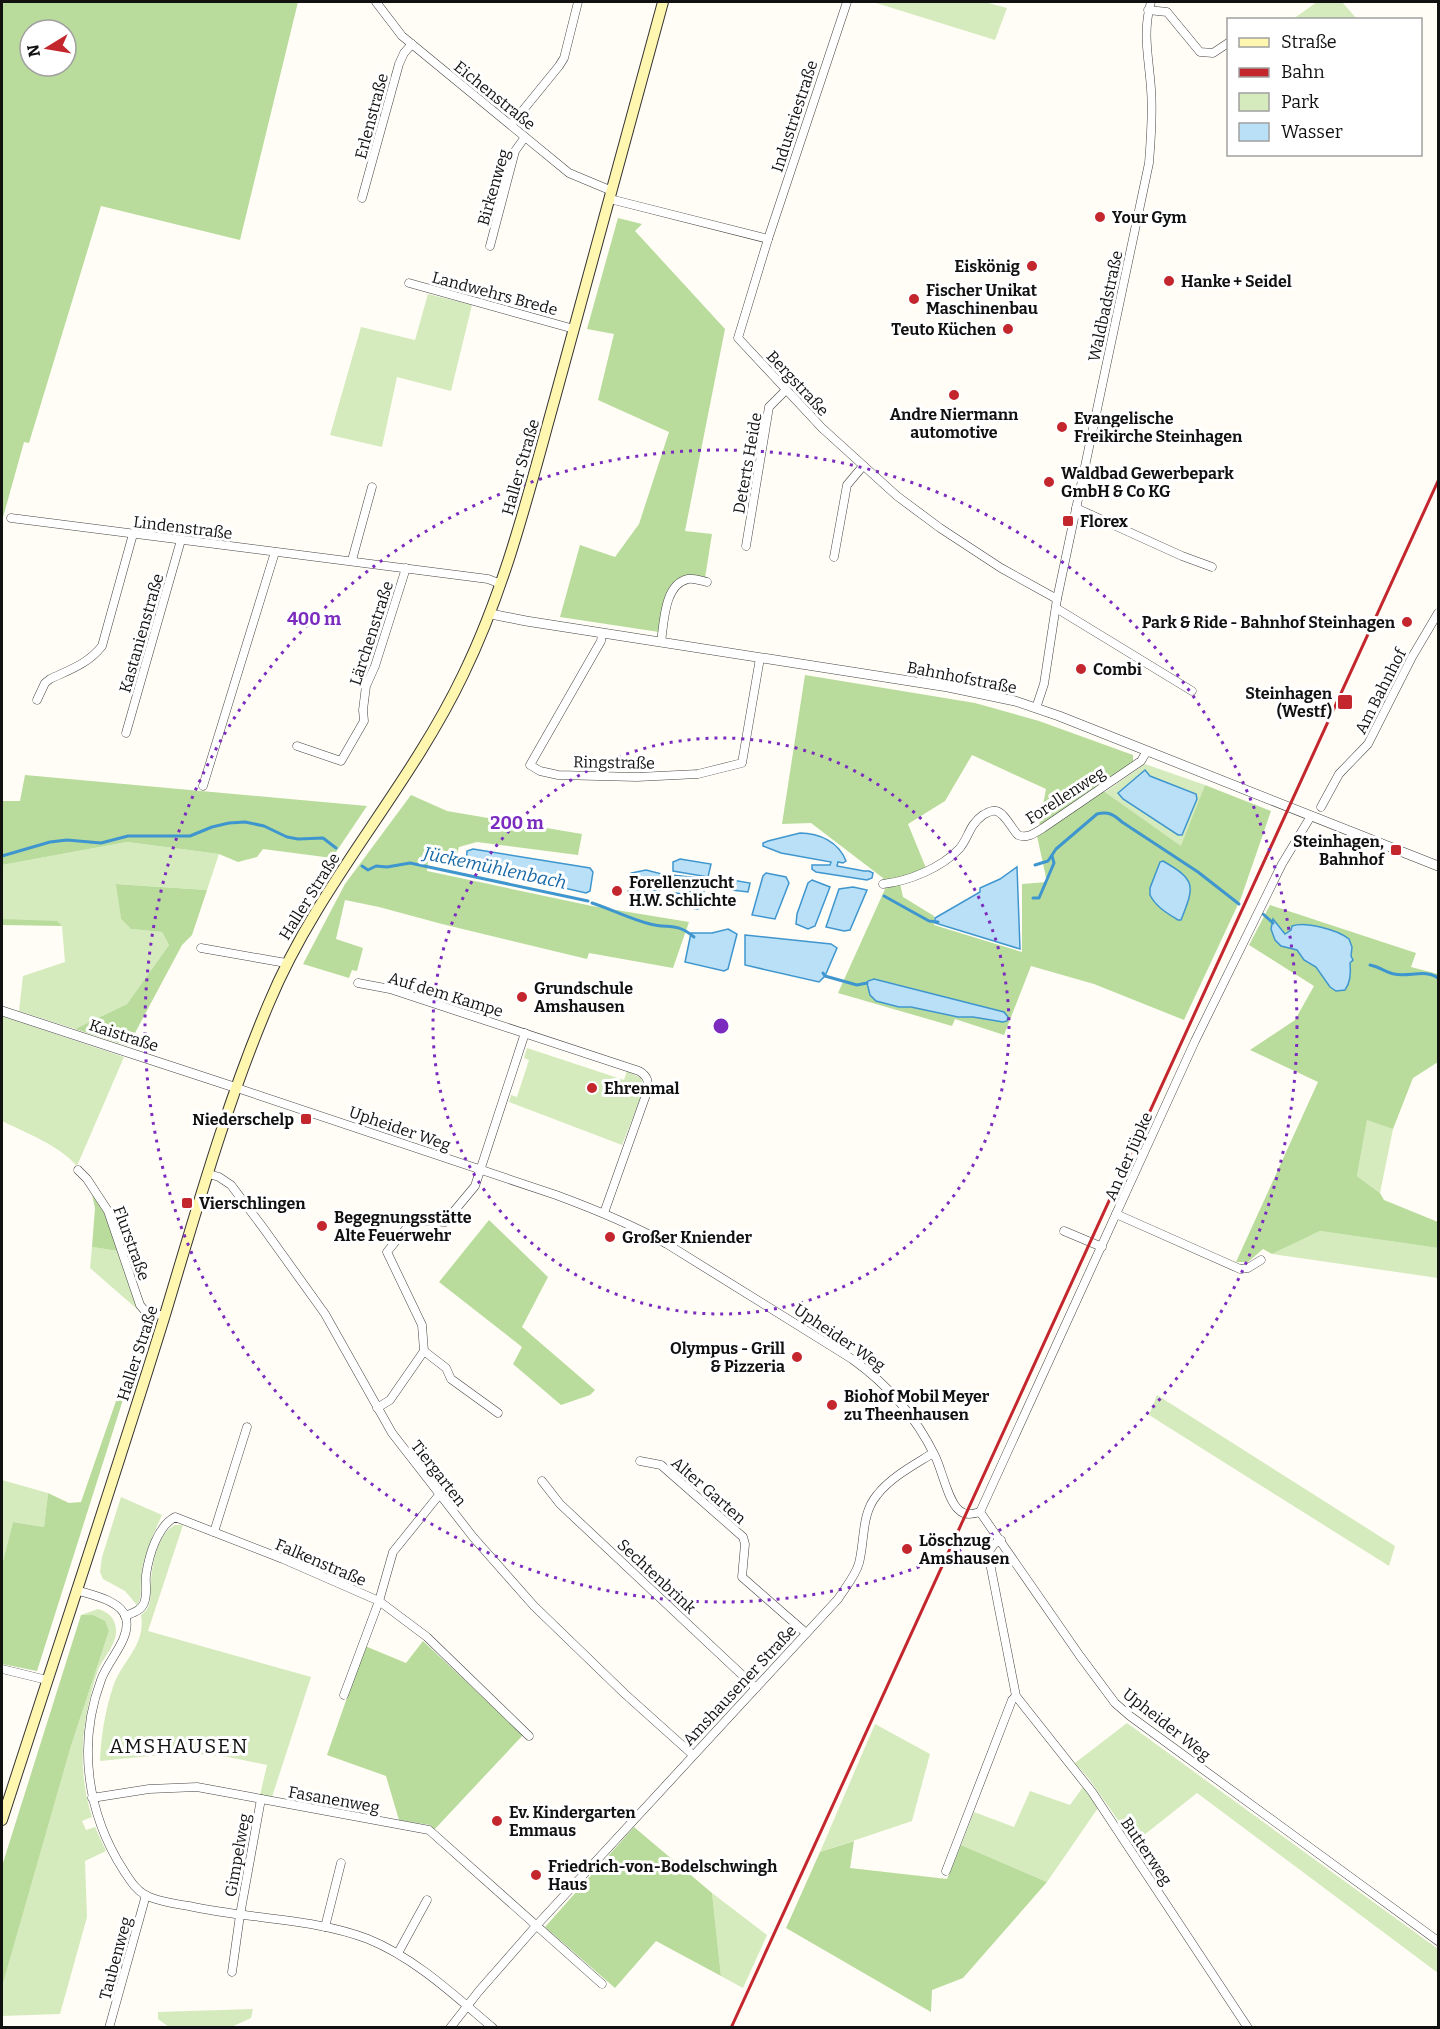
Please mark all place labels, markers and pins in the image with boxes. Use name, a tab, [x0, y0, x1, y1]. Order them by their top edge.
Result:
place label: Your Gym	[1112, 208, 1187, 227]
marker: Your Gym	[1093, 210, 1107, 224]
place label: Eiskönig	[955, 257, 1020, 276]
marker: Eiskönig	[1025, 259, 1039, 273]
place label: Hanke + Seidel	[1181, 272, 1292, 291]
marker: Hanke + Seidel	[1162, 274, 1176, 288]
place label: Fischer Unikat Maschinenbau	[926, 281, 1038, 318]
marker: Fischer Unikat Maschinenbau	[907, 292, 921, 306]
place label: Teuto Küchen	[891, 320, 997, 339]
marker: Teuto Küchen	[1001, 322, 1015, 336]
marker: Andre Niermann automotive	[947, 388, 961, 402]
place label: Andre Niermann automotive	[890, 405, 1019, 442]
place label: Evangelische Freikirche Steinhagen	[1074, 409, 1243, 446]
marker: Evangelische Freikirche Steinhagen	[1055, 420, 1069, 434]
place label: Waldbad Gewerbepark GmbH & Co KG	[1061, 464, 1234, 501]
marker: Waldbad Gewerbepark GmbH & Co KG	[1042, 475, 1056, 489]
place label: Florex	[1080, 512, 1128, 531]
marker: Florex	[1061, 514, 1075, 528]
place label: Park & Ride - Bahnhof Steinhagen	[1142, 613, 1396, 632]
marker: Park & Ride - Bahnhof Steinhagen	[1400, 615, 1414, 629]
place label: Combi	[1093, 660, 1142, 679]
marker: Combi	[1074, 662, 1088, 676]
place label: Steinhagen (Westf)	[1245, 684, 1333, 721]
marker: Steinhagen (Westf)	[1336, 693, 1354, 711]
place label: Steinhagen, Bahnhof	[1293, 832, 1385, 869]
marker: Steinhagen, Bahnhof	[1389, 843, 1403, 857]
place label: Forellenzucht H.W. Schlichte	[629, 873, 736, 910]
marker: Forellenzucht H.W. Schlichte	[610, 884, 624, 898]
place label: Grundschule Amshausen	[534, 979, 633, 1016]
marker: Grundschule Amshausen	[515, 990, 529, 1004]
centre of rings	[711, 1016, 731, 1036]
place label: Ehrenmal	[604, 1079, 679, 1098]
marker: Ehrenmal	[585, 1081, 599, 1095]
place label: Niederschelp	[192, 1110, 294, 1129]
marker: Niederschelp	[299, 1112, 313, 1126]
place label: Vierschlingen	[199, 1194, 306, 1213]
marker: Vierschlingen	[180, 1196, 194, 1210]
place label: Begegnungsstätte Alte Feuerwehr	[334, 1208, 472, 1245]
marker: Begegnungsstätte Alte Feuerwehr	[315, 1219, 329, 1233]
place label: Großer Kniender	[622, 1228, 752, 1247]
marker: Großer Kniender	[603, 1230, 617, 1244]
place label: Olympus - Grill & Pizzeria	[670, 1339, 785, 1376]
marker: Olympus - Grill & Pizzeria	[790, 1350, 804, 1364]
place label: Biohof Mobil Meyer zu Theenhausen	[844, 1387, 990, 1424]
marker: Biohof Mobil Meyer zu Theenhausen	[825, 1398, 839, 1412]
place label: Löschzug Amshausen	[919, 1531, 1010, 1568]
marker: Löschzug Amshausen	[900, 1542, 914, 1556]
place label: Ev. Kindergarten Emmaus	[509, 1803, 636, 1840]
marker: Ev. Kindergarten Emmaus	[490, 1814, 504, 1828]
place label: Friedrich-von-Bodelschwingh Haus	[548, 1857, 777, 1894]
marker: Friedrich-von-Bodelschwingh Haus	[529, 1868, 543, 1882]

